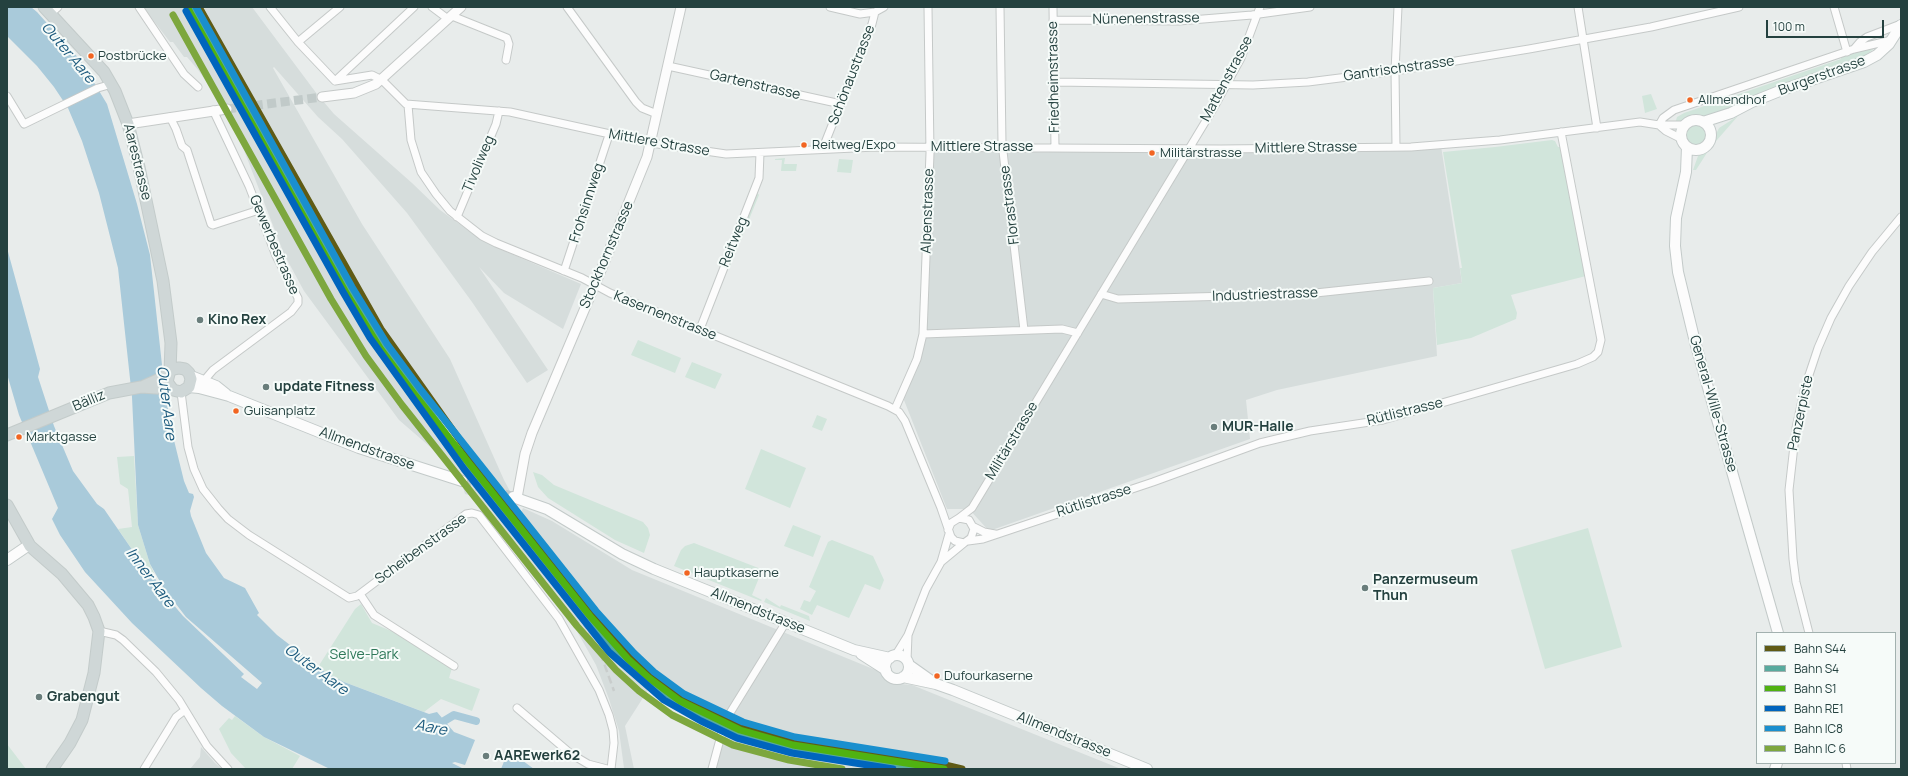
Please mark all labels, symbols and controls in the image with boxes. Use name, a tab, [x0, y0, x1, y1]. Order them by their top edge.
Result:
street label: Nünenenstrasse	[1092, 10, 1200, 28]
scale bar	[1768, 12, 1886, 38]
text: 100 m	[1773, 18, 1805, 35]
water label: Outer Aare	[37, 19, 99, 87]
street label: Friedheimstrasse	[1045, 21, 1063, 133]
street label: Schönaustrasse	[825, 23, 879, 127]
street label: Mattenstrasse	[1197, 33, 1257, 125]
place label: Postbrücke	[98, 48, 167, 64]
marker: Postbrücke	[86, 51, 96, 61]
street label: Burgerstrasse	[1776, 52, 1868, 100]
street label: Gantrischstrasse	[1343, 53, 1455, 85]
street label: Gartenstrasse	[708, 66, 802, 104]
place label: Allmendhof	[1698, 92, 1766, 108]
marker: Allmendhof	[1685, 95, 1695, 105]
street label: Aarestrasse	[119, 122, 155, 202]
street label: Mittlere Strasse	[607, 126, 711, 160]
street label: Tivoliweg	[460, 133, 498, 195]
place label: Reitweg/Expo	[812, 137, 896, 153]
street label: Mittlere Strasse	[931, 139, 1033, 155]
street label: Mittlere Strasse	[1255, 139, 1357, 157]
marker: Reitweg/Expo	[799, 140, 809, 150]
place label: Militärstrasse	[1160, 145, 1242, 161]
marker: Militärstrasse	[1147, 148, 1157, 158]
street label: Frohsinnweg	[566, 161, 608, 245]
street label: Florastrasse	[997, 165, 1023, 245]
street label: Alpenstrasse	[918, 168, 938, 254]
street label: Gewerbestrasse	[245, 193, 303, 297]
street label: Stockhornstrasse	[577, 199, 637, 311]
street label: Reitweg	[716, 214, 752, 270]
street label: Industriestrasse	[1212, 285, 1318, 305]
street label: Kasernenstrasse	[611, 288, 719, 344]
place label: Kino Rex	[208, 312, 266, 328]
marker: Kino Rex	[195, 315, 205, 325]
street label: General-Wille-Strasse	[1685, 334, 1741, 474]
water label: Outer Aare	[153, 365, 179, 441]
street label: Panzerpiste	[1785, 374, 1817, 452]
place label: update Fitness	[274, 379, 375, 395]
marker: update Fitness	[261, 382, 271, 392]
street label: Bälliz	[70, 387, 108, 415]
street label: Rütlistrasse	[1365, 394, 1445, 430]
street label: Militärstrasse	[982, 399, 1042, 483]
place label: Guisanplatz	[244, 403, 316, 419]
marker: Guisanplatz	[231, 406, 241, 416]
place label: MUR-Halle	[1222, 419, 1294, 435]
marker: MUR-Halle	[1209, 422, 1219, 432]
street label: Allmendstrasse	[317, 424, 417, 474]
place label: Marktgasse	[26, 429, 97, 445]
marker: Marktgasse	[14, 432, 24, 442]
street label: Rütlistrasse	[1054, 481, 1134, 521]
street label: Scheibenstrasse	[372, 510, 470, 588]
water label: Inner Aare	[122, 545, 178, 611]
place label: Hauptkaserne	[694, 565, 779, 581]
marker: Hauptkaserne	[682, 568, 692, 578]
place label: Panzermuseum Thun	[1373, 572, 1478, 604]
marker: Panzermuseum Thun	[1360, 583, 1370, 593]
street label: Allmendstrasse	[708, 584, 808, 638]
legend	[1756, 632, 1896, 764]
text: Bahn S44	[1794, 640, 1846, 657]
water label: Outer Aare	[281, 641, 351, 699]
park label: Selve-Park	[330, 647, 398, 663]
text: Bahn S4	[1794, 660, 1839, 677]
place label: Dufourkaserne	[944, 668, 1033, 684]
marker: Dufourkaserne	[932, 671, 942, 681]
text: Bahn S1	[1794, 680, 1837, 697]
place label: Grabengut	[47, 689, 120, 705]
marker: Grabengut	[34, 692, 44, 702]
text: Bahn RE1	[1794, 700, 1844, 717]
street label: Allmendstrasse	[1014, 708, 1114, 762]
water label: Aare	[414, 716, 448, 740]
text: Bahn IC8	[1794, 720, 1843, 737]
text: Bahn IC 6	[1794, 740, 1846, 757]
place label: AAREwerk62	[494, 748, 580, 764]
marker: AAREwerk62	[481, 751, 491, 761]

